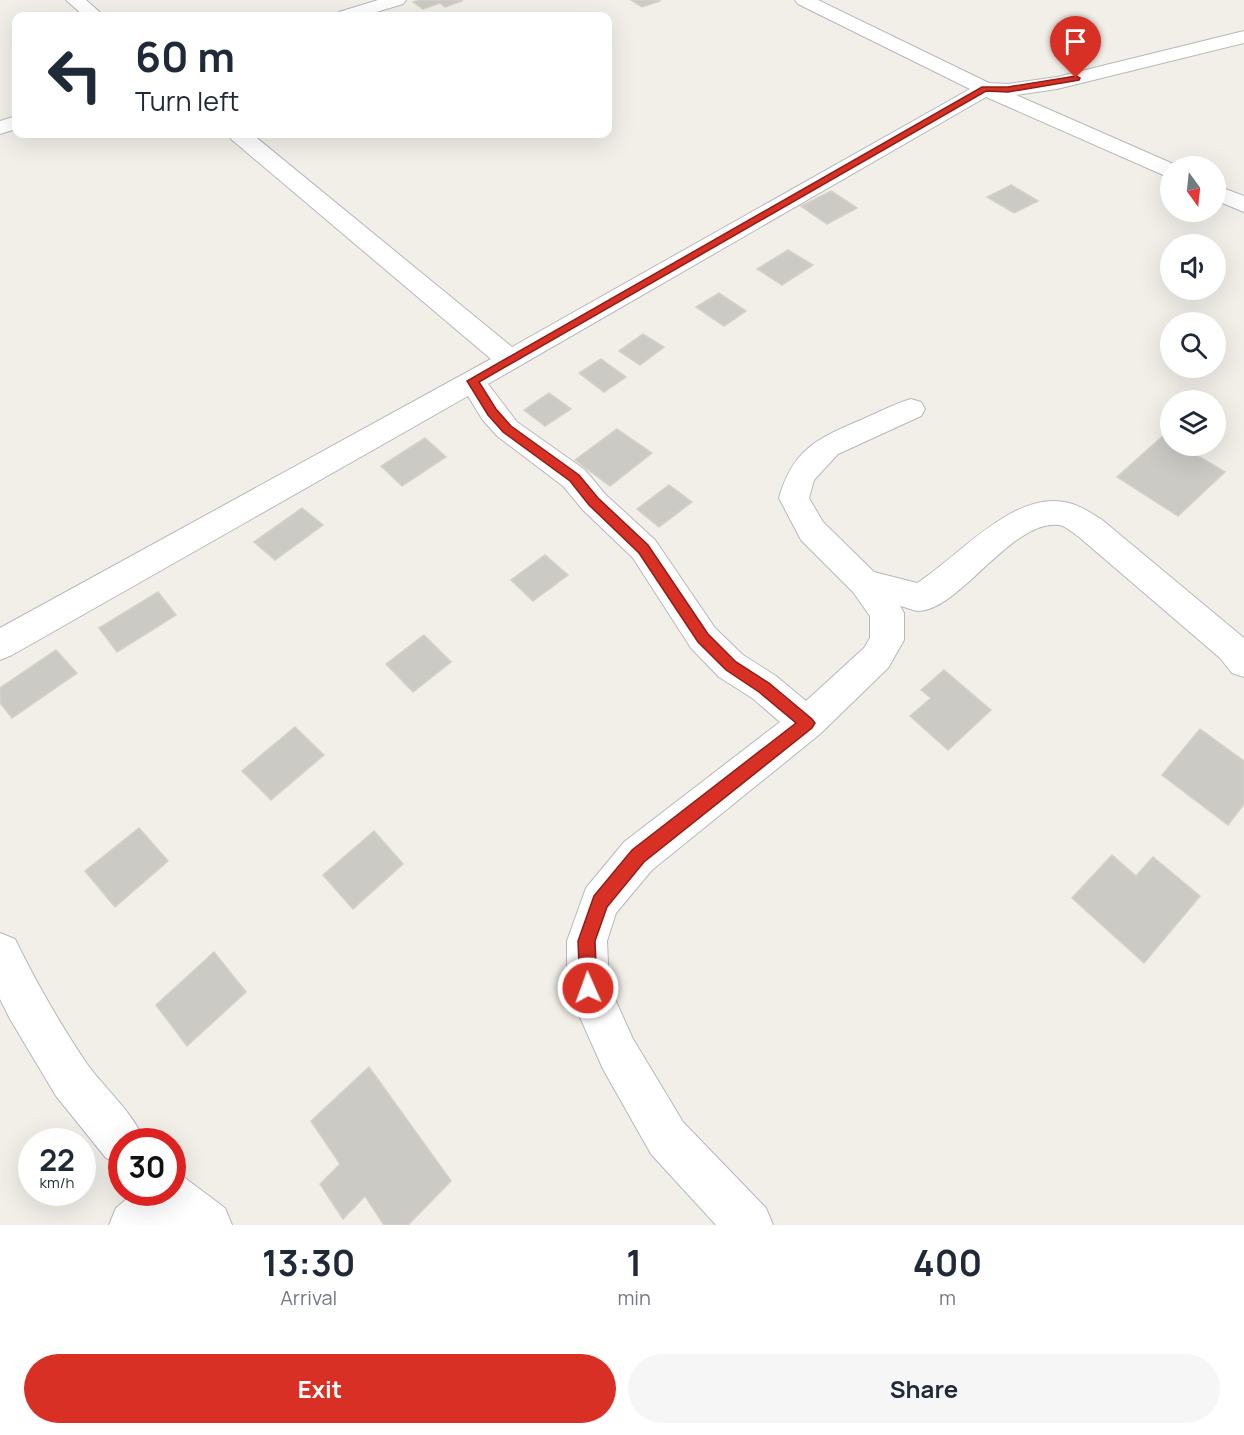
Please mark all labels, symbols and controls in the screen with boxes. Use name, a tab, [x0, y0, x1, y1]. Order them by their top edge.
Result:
pin	[1050, 16, 1101, 78]
icon: arrive	[1059, 25, 1092, 58]
text: 60 m	[135, 27, 235, 85]
icon: left	[36, 36, 114, 114]
text: Turn left	[135, 82, 239, 119]
north arrow	[1160, 156, 1226, 222]
map controls	[1160, 156, 1226, 456]
button: sound	[1160, 234, 1226, 300]
button: search	[1160, 312, 1226, 378]
button: layers	[1160, 390, 1226, 456]
position arrow	[556, 956, 620, 1020]
speed limit sign: 30	[108, 1128, 186, 1206]
text: 22	[39, 1139, 75, 1180]
text: km/h	[40, 1172, 74, 1193]
text: 13:30	[262, 1238, 356, 1287]
text: 1	[626, 1238, 642, 1287]
text: 400	[913, 1238, 982, 1287]
text: Arrival	[280, 1284, 337, 1311]
text: min	[617, 1284, 651, 1311]
text: m	[939, 1284, 956, 1311]
button: Exit	[24, 1354, 616, 1423]
button: Share	[628, 1354, 1220, 1423]

